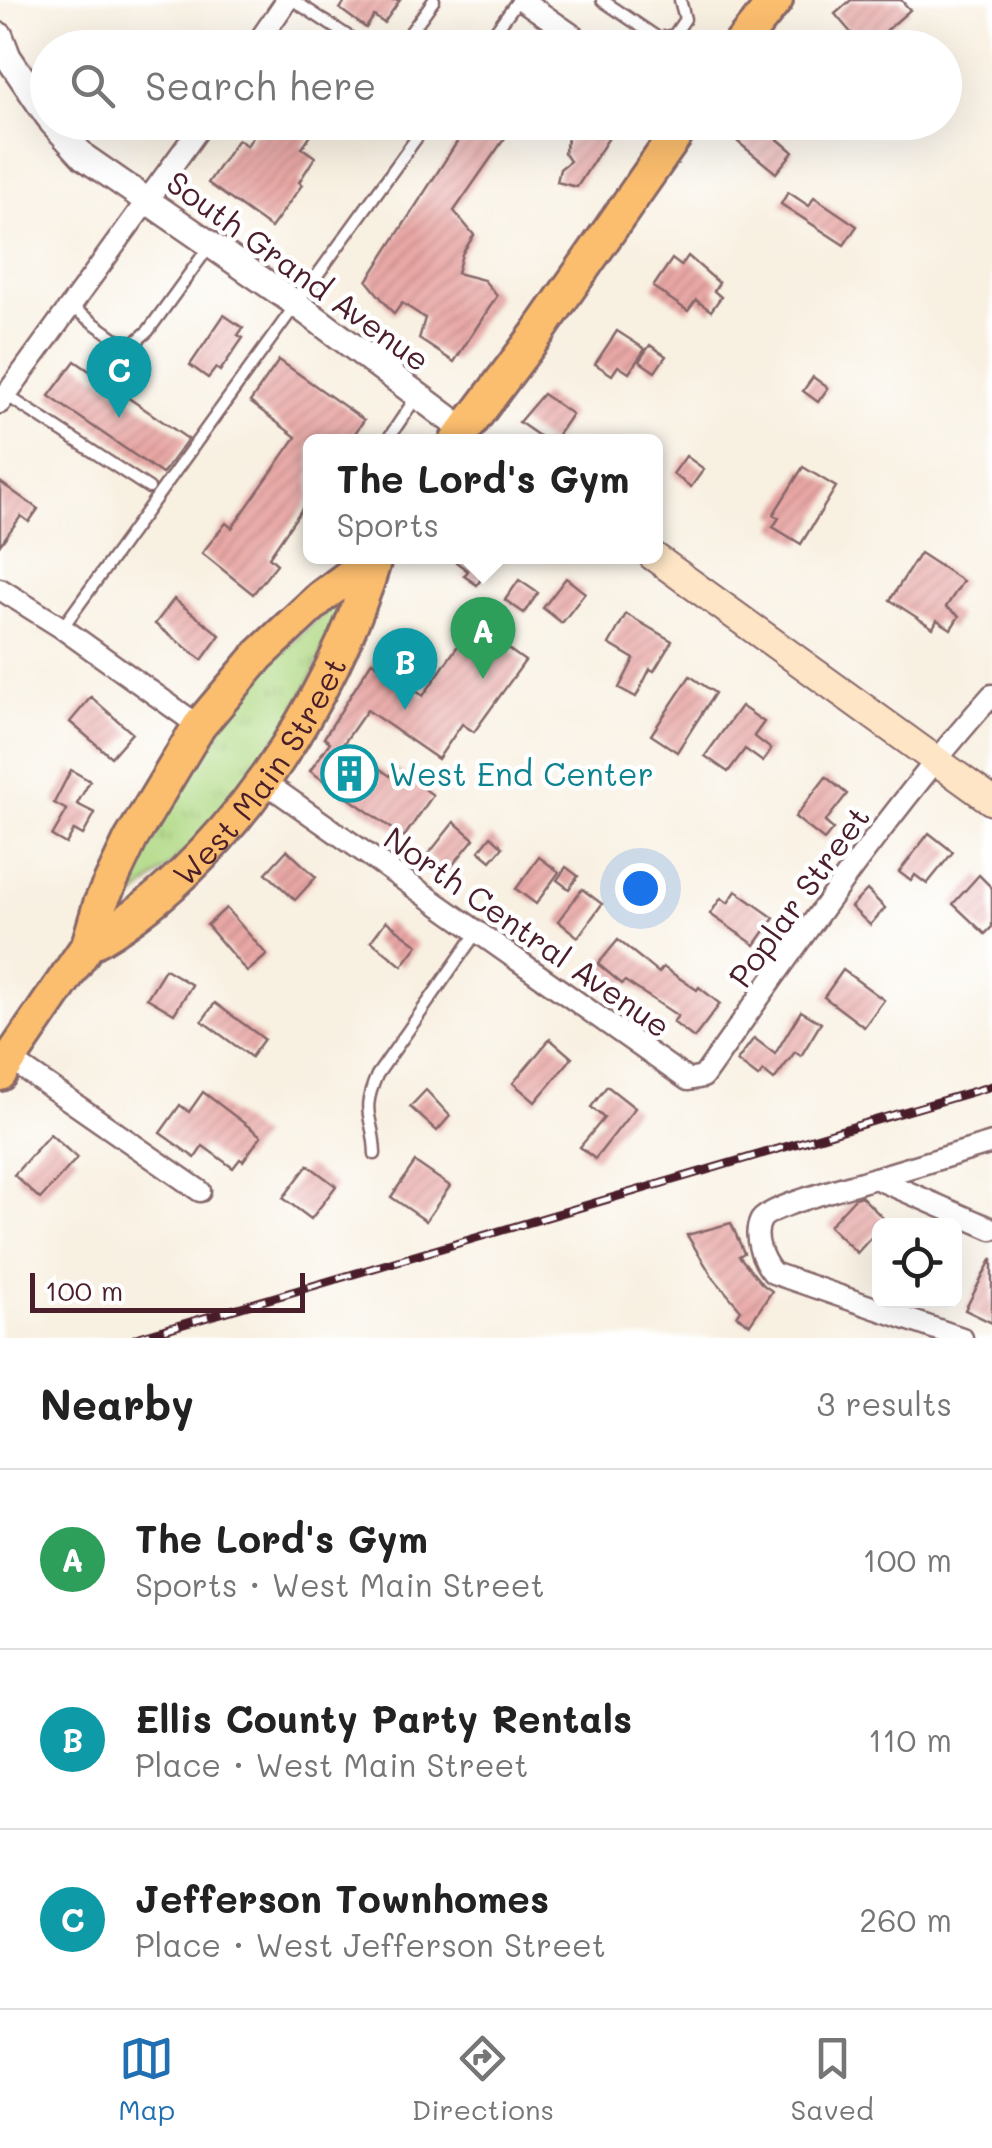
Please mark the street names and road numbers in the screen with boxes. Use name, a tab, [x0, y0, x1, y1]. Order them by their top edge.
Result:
street label: South Grand Avenue	[159, 160, 439, 380]
street label: West Main Street	[163, 649, 355, 894]
street label: Poplar Street	[718, 797, 878, 995]
street label: North Central Avenue	[377, 816, 679, 1046]

